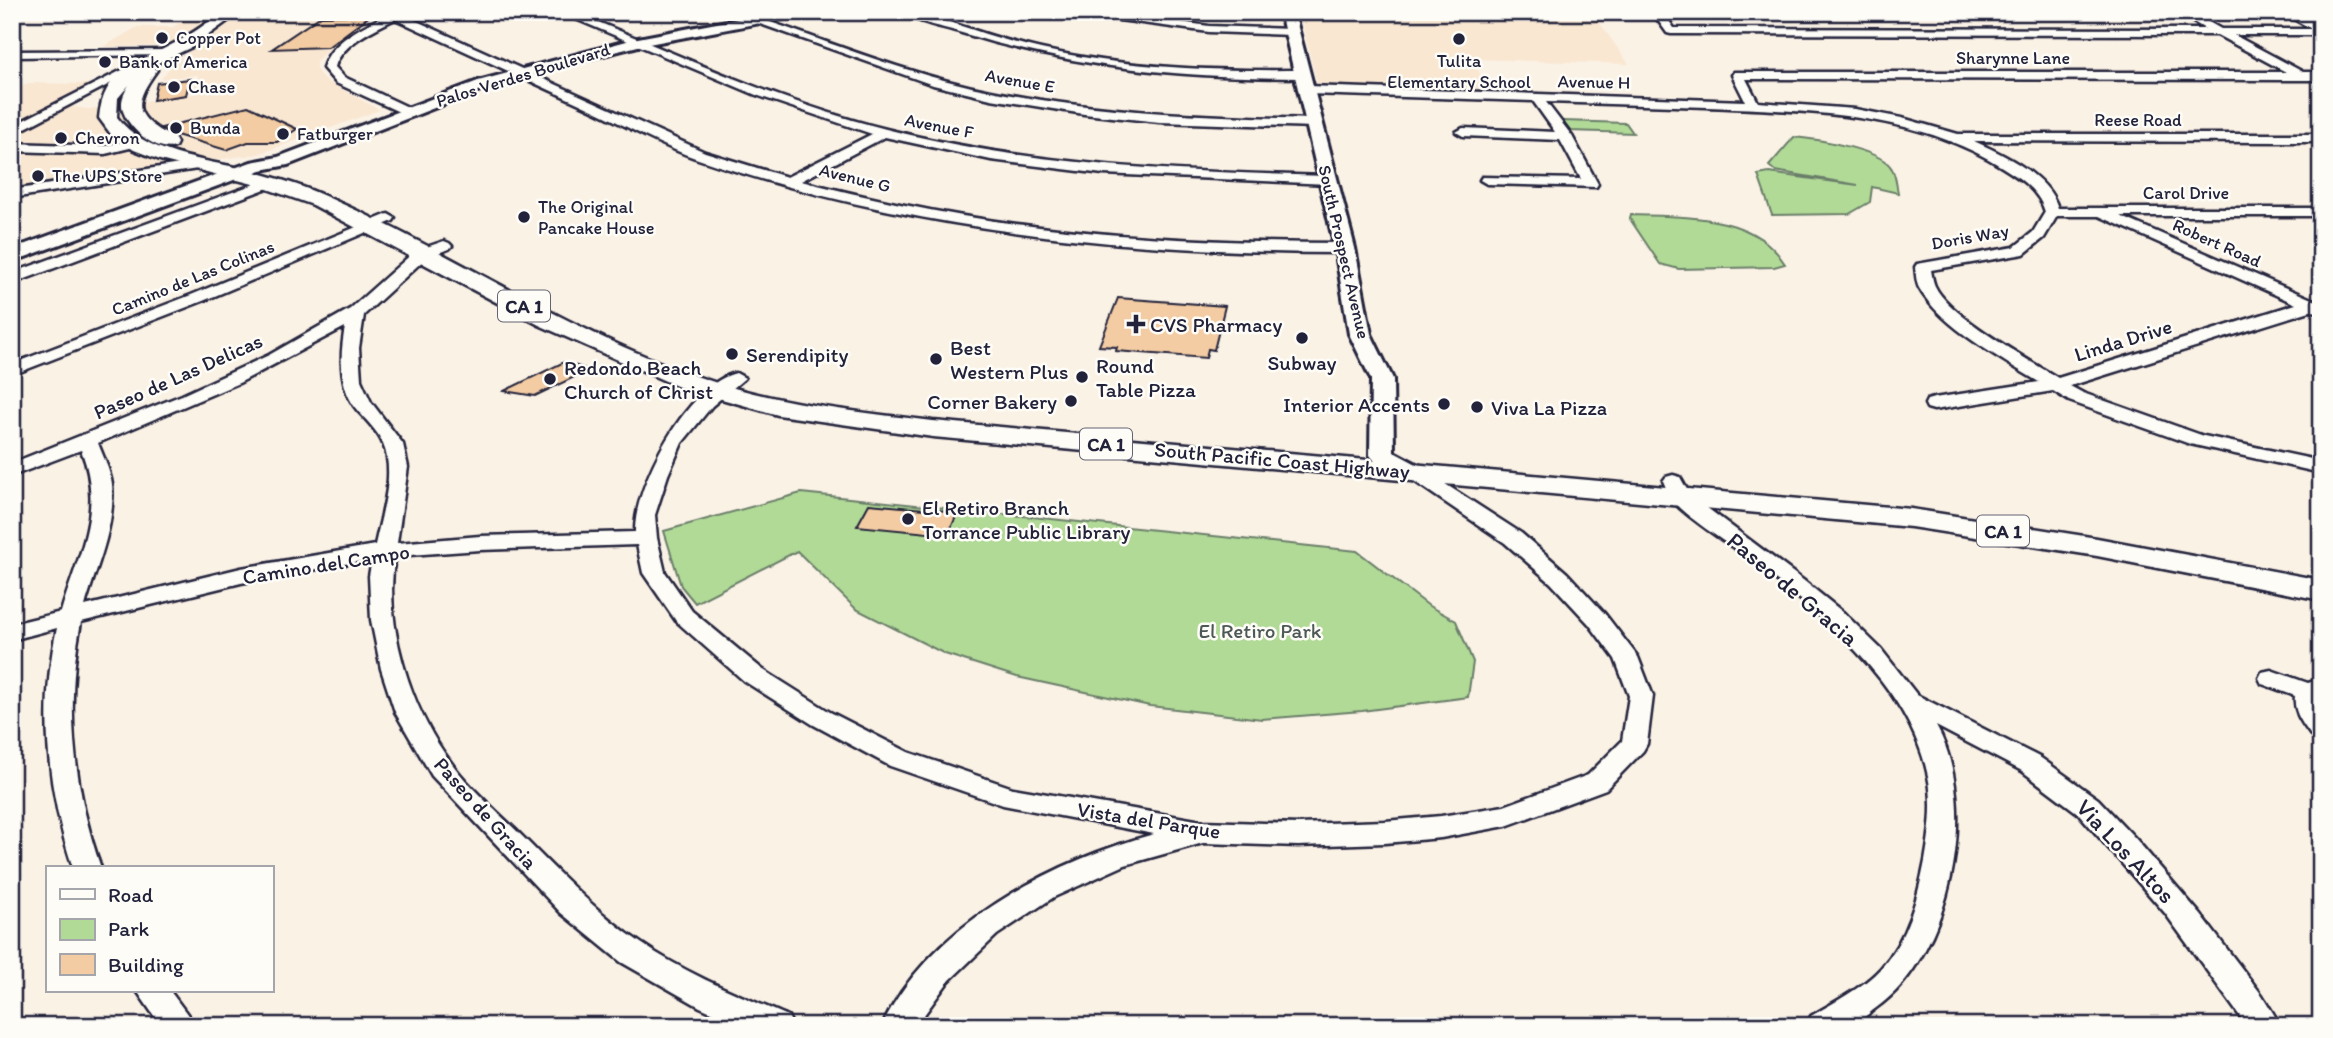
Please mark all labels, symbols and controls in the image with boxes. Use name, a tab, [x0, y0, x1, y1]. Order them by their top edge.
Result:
place label: Copper Pot	[176, 27, 261, 49]
marker: Copper Pot	[154, 30, 170, 46]
marker: Tulita Elementary School	[1451, 31, 1467, 47]
street label: Palos Verdes Boulevard	[433, 38, 613, 112]
street label: Sharynne Lane	[1956, 47, 2070, 69]
place label: Tulita Elementary School	[1387, 50, 1531, 93]
place label: Bank of America	[119, 51, 248, 73]
marker: Bank of America	[97, 54, 113, 70]
street label: Avenue E	[983, 64, 1057, 98]
street label: Avenue H	[1557, 70, 1631, 94]
place label: Chase	[188, 76, 235, 98]
marker: Chase	[166, 79, 182, 95]
street label: Avenue F	[903, 109, 976, 144]
street label: Reese Road	[2094, 109, 2182, 131]
place label: Bunda	[190, 117, 240, 139]
marker: Bunda	[168, 120, 184, 136]
place label: Fatburger	[297, 123, 373, 145]
marker: Fatburger	[275, 126, 291, 142]
place label: Chevron	[75, 127, 140, 149]
marker: Chevron	[53, 130, 69, 146]
street label: Avenue G	[817, 159, 893, 197]
street label: South Prospect Avenue	[1313, 163, 1375, 341]
place label: The UPS Store	[52, 165, 162, 187]
marker: The UPS Store	[30, 168, 46, 184]
street label: Carol Drive	[2143, 182, 2229, 204]
place label: The Original Pancake House	[538, 196, 655, 239]
marker: The Original Pancake House	[516, 209, 532, 225]
street label: Robert Road	[2169, 214, 2265, 272]
street label: Doris Way	[1930, 219, 2011, 255]
street label: Camino de Las Colinas	[108, 235, 278, 321]
road number: CA 1	[498, 290, 550, 322]
place label: CVS Pharmacy	[1150, 312, 1282, 337]
street label: Linda Drive	[2071, 313, 2175, 367]
marker: CVS Pharmacy	[1128, 316, 1144, 332]
street label: Paseo de Las Delicas	[90, 328, 266, 424]
marker: Subway	[1294, 330, 1310, 346]
place label: Best Western Plus	[950, 335, 1068, 384]
place label: Serendipity	[746, 342, 848, 367]
marker: Serendipity	[724, 346, 740, 362]
place label: Subway	[1268, 350, 1337, 375]
marker: Best Western Plus	[928, 351, 944, 367]
place label: Round Table Pizza	[1096, 353, 1196, 402]
place label: Redondo Beach Church of Christ	[564, 355, 713, 404]
marker: Round Table Pizza	[1074, 369, 1090, 385]
marker: Redondo Beach Church of Christ	[542, 371, 558, 387]
place label: Corner Bakery	[927, 389, 1057, 414]
place label: Interior Accents	[1283, 392, 1430, 417]
marker: Corner Bakery	[1063, 393, 1079, 409]
place label: Viva La Pizza	[1491, 395, 1607, 420]
marker: Interior Accents	[1436, 396, 1452, 412]
marker: Viva La Pizza	[1469, 399, 1485, 415]
road number: CA 1	[1080, 428, 1132, 460]
street label: South Pacific Coast Highway	[1153, 436, 1411, 484]
place label: El Retiro Branch Torrance Public Library	[922, 495, 1131, 544]
marker: El Retiro Branch Torrance Public Library	[900, 511, 916, 527]
road number: CA 1	[1977, 516, 2029, 546]
street label: Paseo de Gracia	[1721, 526, 1865, 653]
street label: Camino del Campo	[241, 538, 411, 590]
park label: El Retiro Park	[1198, 618, 1322, 643]
street label: Paseo de Gracia	[429, 752, 543, 874]
street label: Via Los Altos	[2070, 793, 2182, 909]
street label: Vista del Parque	[1076, 796, 1222, 844]
legend	[46, 866, 273, 992]
text: Road	[108, 882, 154, 907]
text: Park	[108, 916, 150, 941]
text: Building	[108, 952, 184, 977]

